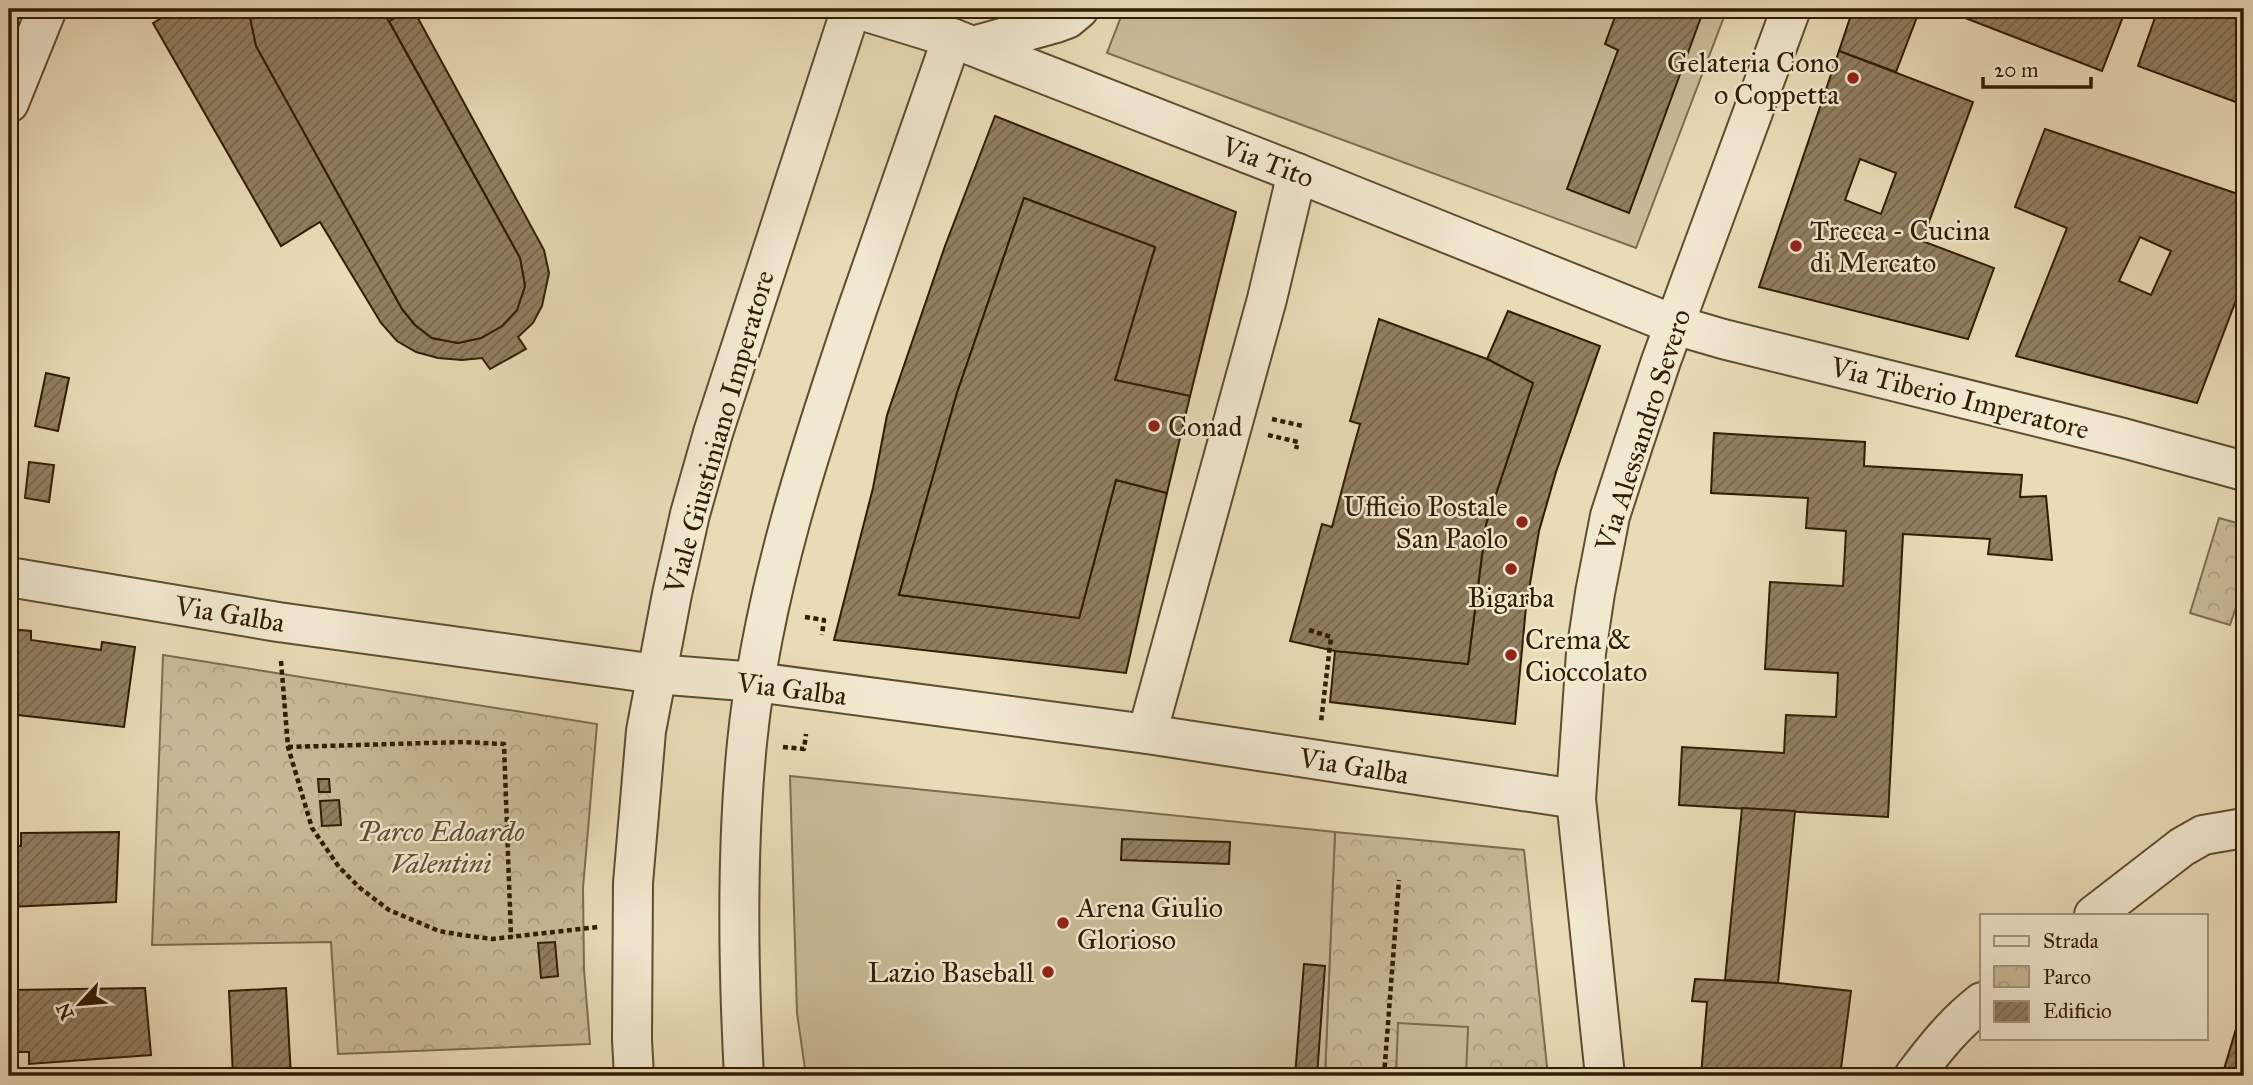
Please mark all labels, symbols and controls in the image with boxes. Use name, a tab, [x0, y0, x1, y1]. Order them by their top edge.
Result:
place label: Gelateria Cono o Coppetta	[1667, 45, 1839, 112]
scale bar	[1983, 46, 2092, 90]
text: 20 m	[1994, 57, 2039, 83]
marker: Gelateria Cono o Coppetta	[1845, 70, 1861, 86]
street label: Via Tito	[1216, 128, 1319, 196]
place label: Trecca - Cucina di Mercato	[1810, 213, 1990, 280]
marker: Trecca - Cucina di Mercato	[1788, 238, 1804, 254]
street label: Viale Giustiniano Imperatore	[656, 266, 782, 599]
street label: Via Alessandro Severo	[1587, 305, 1699, 556]
street label: Via Tiberio Imperatore	[1826, 349, 2093, 447]
place label: Conad	[1168, 409, 1242, 444]
marker: Conad	[1146, 418, 1162, 434]
place label: Ufficio Postale San Paolo	[1343, 489, 1508, 556]
marker: Ufficio Postale San Paolo	[1514, 514, 1530, 530]
marker: Bigarba	[1503, 561, 1519, 577]
place label: Bigarba	[1468, 580, 1555, 615]
street label: Via Galba	[172, 588, 287, 640]
place label: Crema & Cioccolato	[1525, 622, 1647, 689]
marker: Crema & Cioccolato	[1503, 647, 1519, 663]
street label: Via Galba	[734, 665, 849, 713]
street label: Via Galba	[1296, 740, 1411, 792]
park label: Parco Edoardo Valentini	[357, 814, 525, 881]
place label: Arena Giulio Glorioso	[1076, 890, 1223, 957]
legend	[1980, 914, 2208, 1040]
marker: Arena Giulio Glorioso	[1055, 915, 1071, 931]
text: Strada	[2043, 928, 2099, 954]
place label: Lazio Baseball	[868, 955, 1034, 990]
marker: Lazio Baseball	[1040, 964, 1056, 980]
text: Parco	[2043, 964, 2091, 990]
north arrow	[46, 970, 116, 1040]
text: Edificio	[2043, 998, 2112, 1024]
text: N	[51, 999, 79, 1024]

